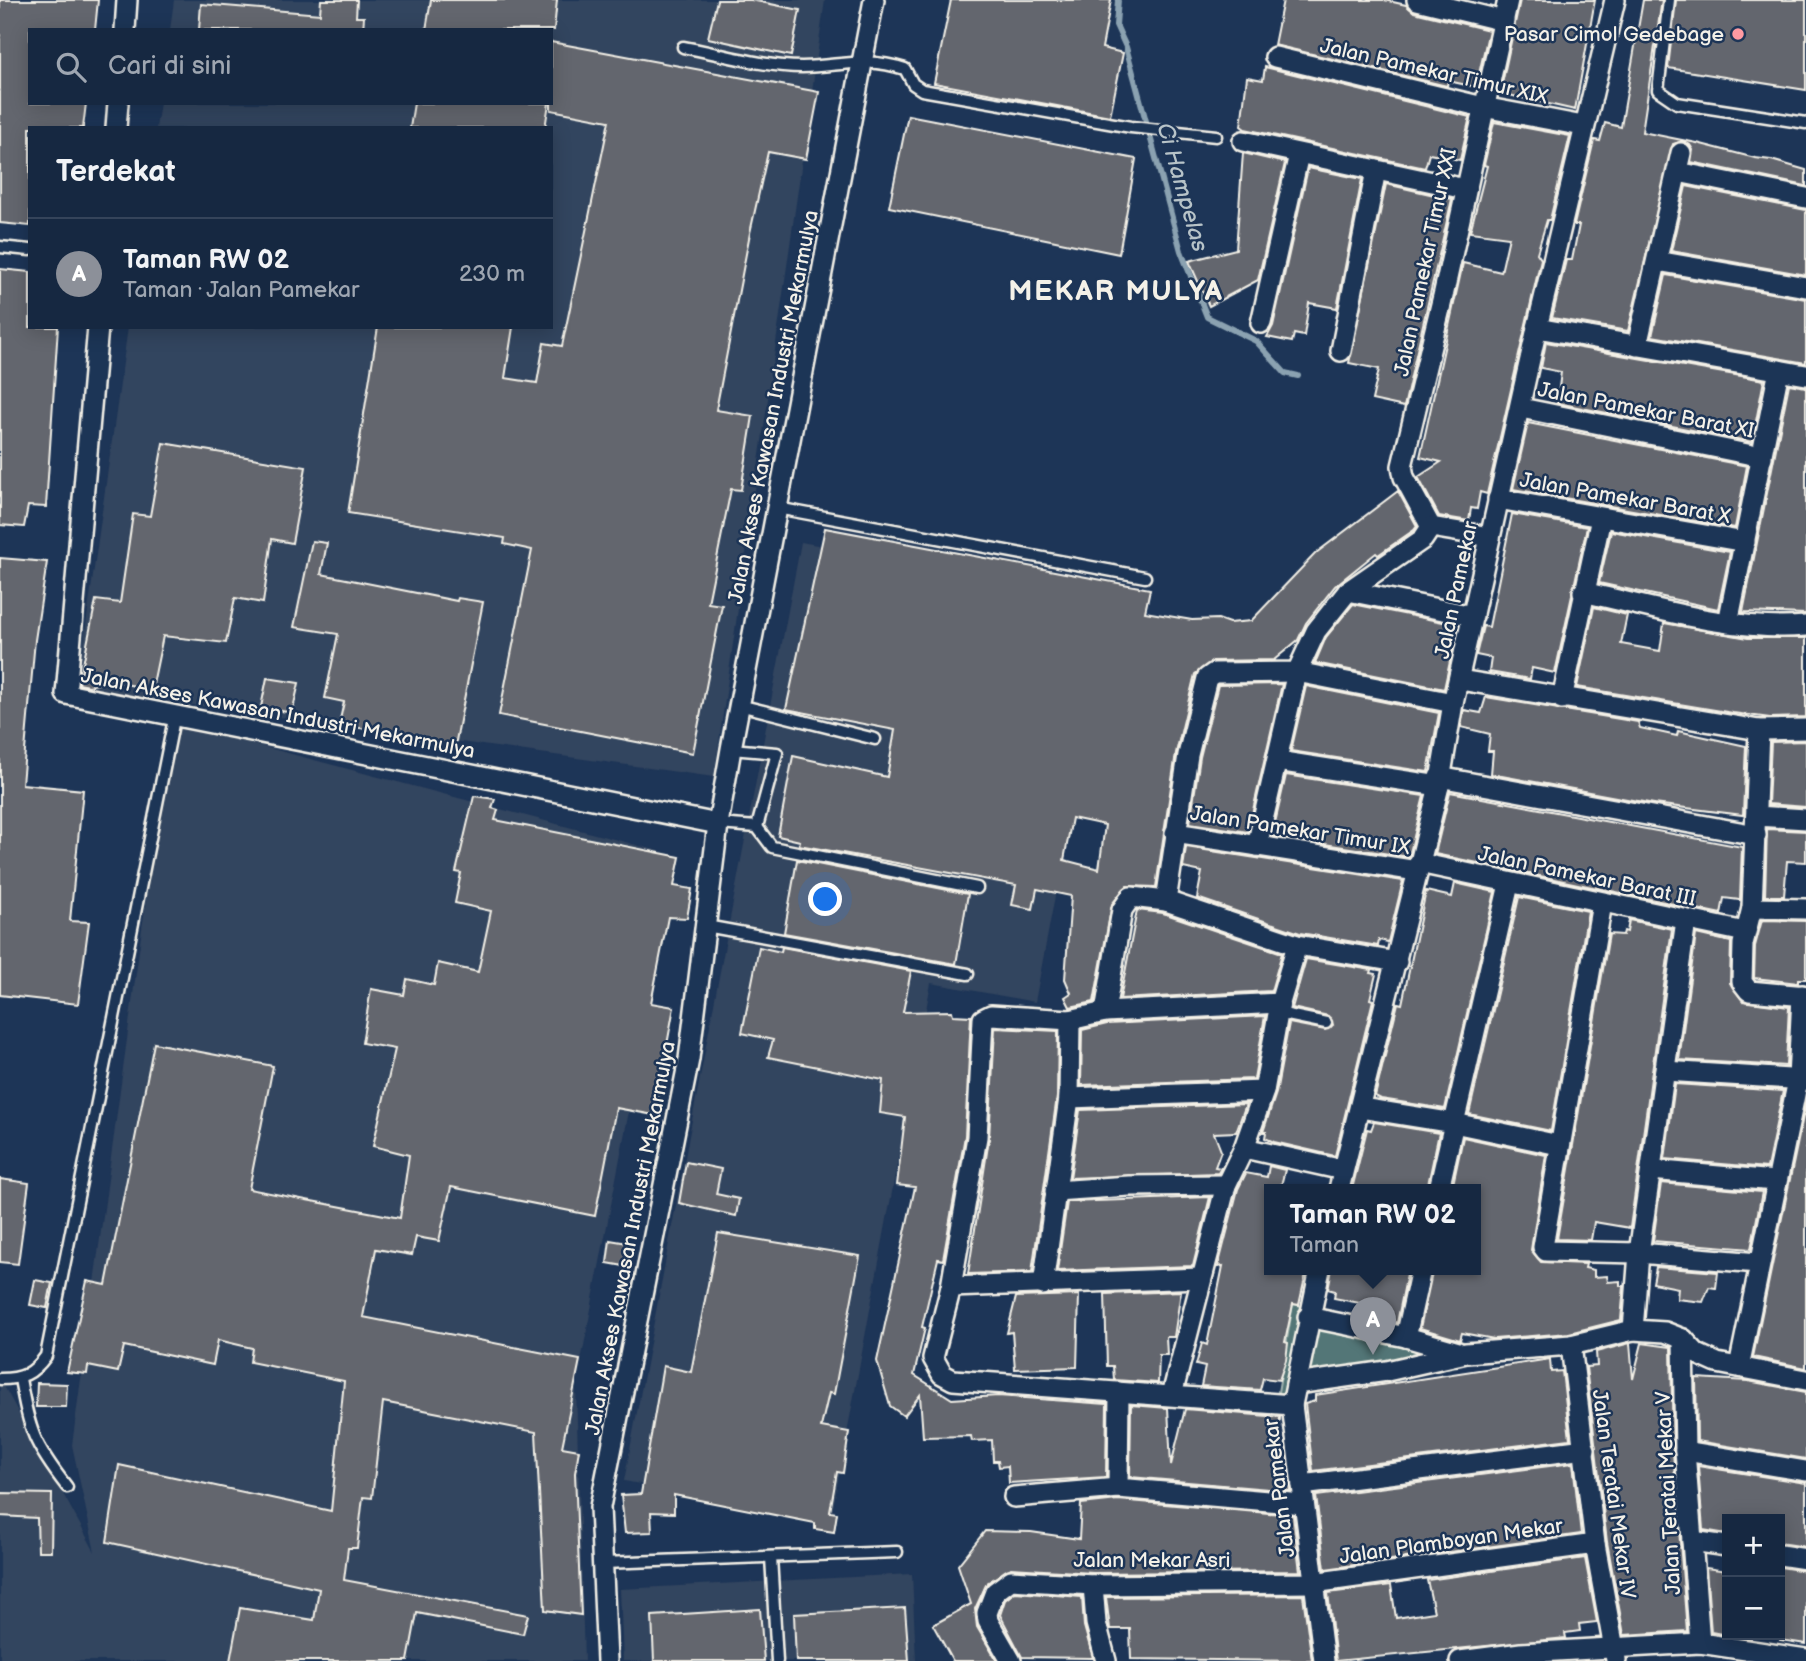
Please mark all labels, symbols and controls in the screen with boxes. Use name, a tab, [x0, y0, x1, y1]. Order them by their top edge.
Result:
place label: Pasar Cimol Gedebage	[1504, 22, 1724, 47]
marker: Pasar Cimol Gedebage	[1730, 26, 1746, 42]
search box	[28, 28, 553, 105]
street label: Jalan Pamekar Timur XIX	[1318, 33, 1550, 110]
icon: search	[52, 48, 90, 86]
text: Cari di sini	[108, 51, 231, 82]
water label: Ci Hampelas	[1150, 120, 1214, 256]
street label: Jalan Pamekar Timur XXI	[1389, 146, 1462, 379]
text: Terdekat	[56, 154, 175, 190]
street label: Jalan Akses Kawasan Industri Mekarmulya	[723, 208, 824, 606]
text: Taman RW 02	[123, 245, 289, 276]
text: A	[72, 260, 86, 288]
text: 230 m	[459, 260, 525, 288]
district label: MEKAR MULYA	[1008, 275, 1224, 308]
text: Taman · Jalan Pamekar	[123, 276, 359, 304]
street label: Jalan Pamekar Barat XI	[1535, 377, 1756, 444]
street label: Jalan Pamekar Barat X	[1518, 468, 1732, 529]
street label: Jalan Pamekar	[1430, 519, 1483, 661]
street label: Jalan Akses Kawasan Industri Mekarmulya	[79, 663, 477, 764]
street label: Jalan Pamekar Timur IX	[1188, 801, 1412, 860]
street label: Jalan Pamekar Barat III	[1475, 841, 1698, 912]
your location	[808, 882, 842, 916]
street label: Jalan Akses Kawasan Industri Mekarmulya	[580, 1039, 681, 1437]
popup	[1264, 1184, 1481, 1275]
text: Taman RW 02	[1289, 1200, 1456, 1231]
text: Taman	[1289, 1231, 1359, 1259]
pin: A	[1350, 1297, 1396, 1355]
street label: Jalan Teratai Mekar IV	[1586, 1388, 1641, 1600]
street label: Jalan Teratai Mekar V	[1651, 1390, 1686, 1595]
street label: Jalan Pamekar	[1259, 1417, 1300, 1559]
street label: Jalan Plamboyan Mekar	[1338, 1513, 1565, 1570]
map controls	[1722, 1514, 1785, 1640]
button: +	[1722, 1514, 1785, 1577]
street label: Jalan Mekar Asri	[1074, 1548, 1230, 1573]
button: −	[1722, 1577, 1785, 1640]

